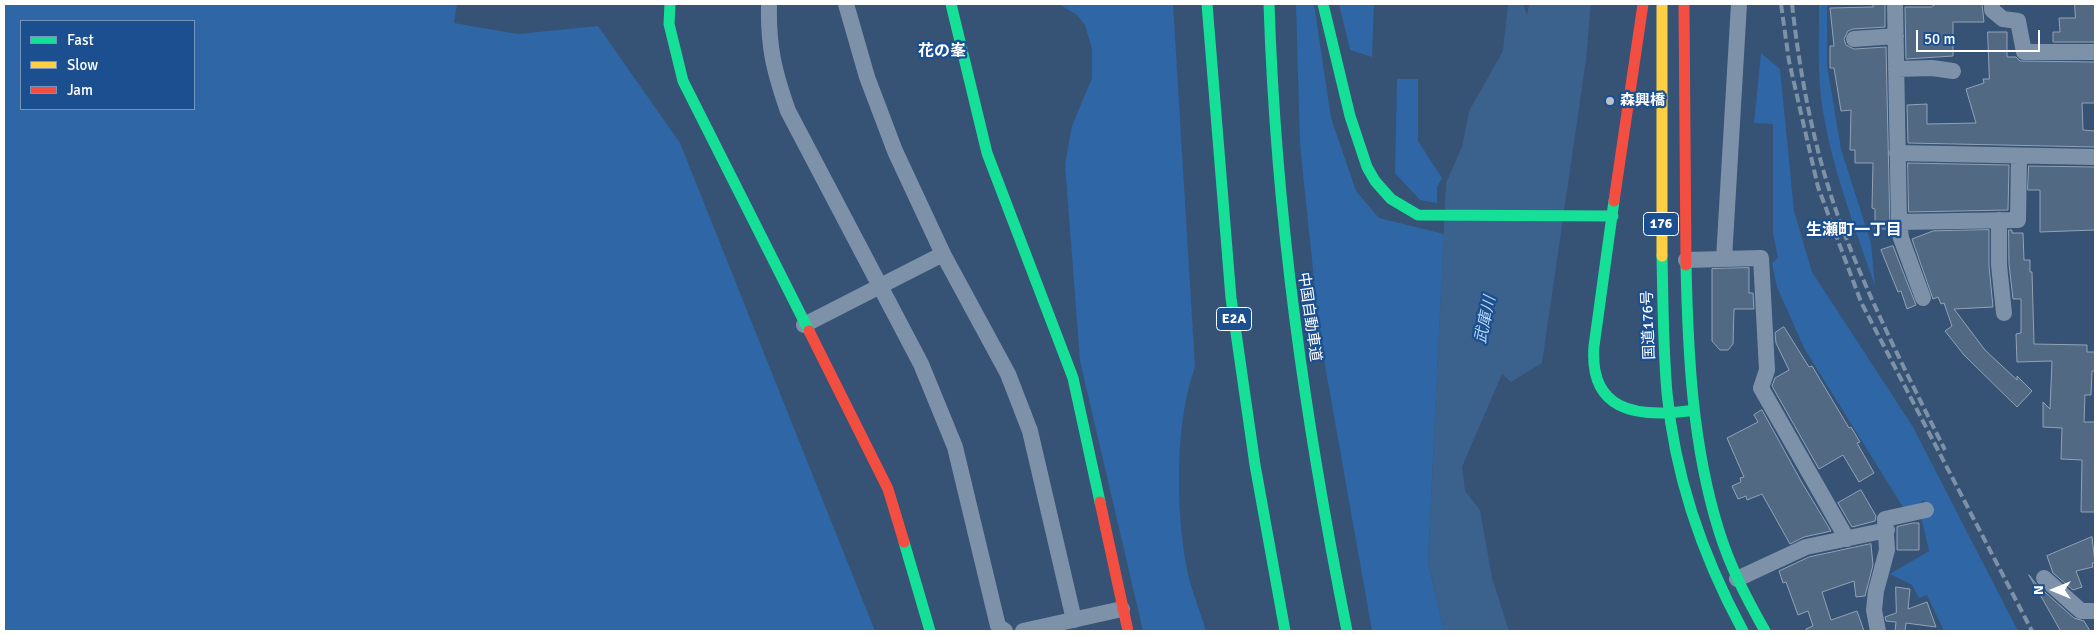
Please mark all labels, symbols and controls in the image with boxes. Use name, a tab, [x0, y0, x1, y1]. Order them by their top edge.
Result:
legend	[20, 20, 195, 110]
scale bar	[1919, 20, 2043, 52]
text: 50 m	[1924, 30, 1955, 48]
text: Fast	[67, 31, 94, 49]
district label: 花の峯	[918, 42, 966, 62]
text: Slow	[67, 56, 98, 74]
text: Jam	[67, 81, 93, 99]
place label: 森興橋	[1620, 92, 1665, 110]
marker: 森興橋	[1604, 95, 1616, 107]
road number: 176	[1644, 212, 1678, 235]
district label: 生瀬町一丁目	[1806, 221, 1902, 241]
street label: 中国自動車道	[1294, 271, 1324, 363]
street label: 国道176号	[1639, 290, 1659, 360]
water label: 武庫川	[1472, 295, 1500, 345]
road number: E2A	[1216, 308, 1252, 330]
north arrow	[2029, 565, 2079, 615]
text: N	[2030, 585, 2047, 595]

